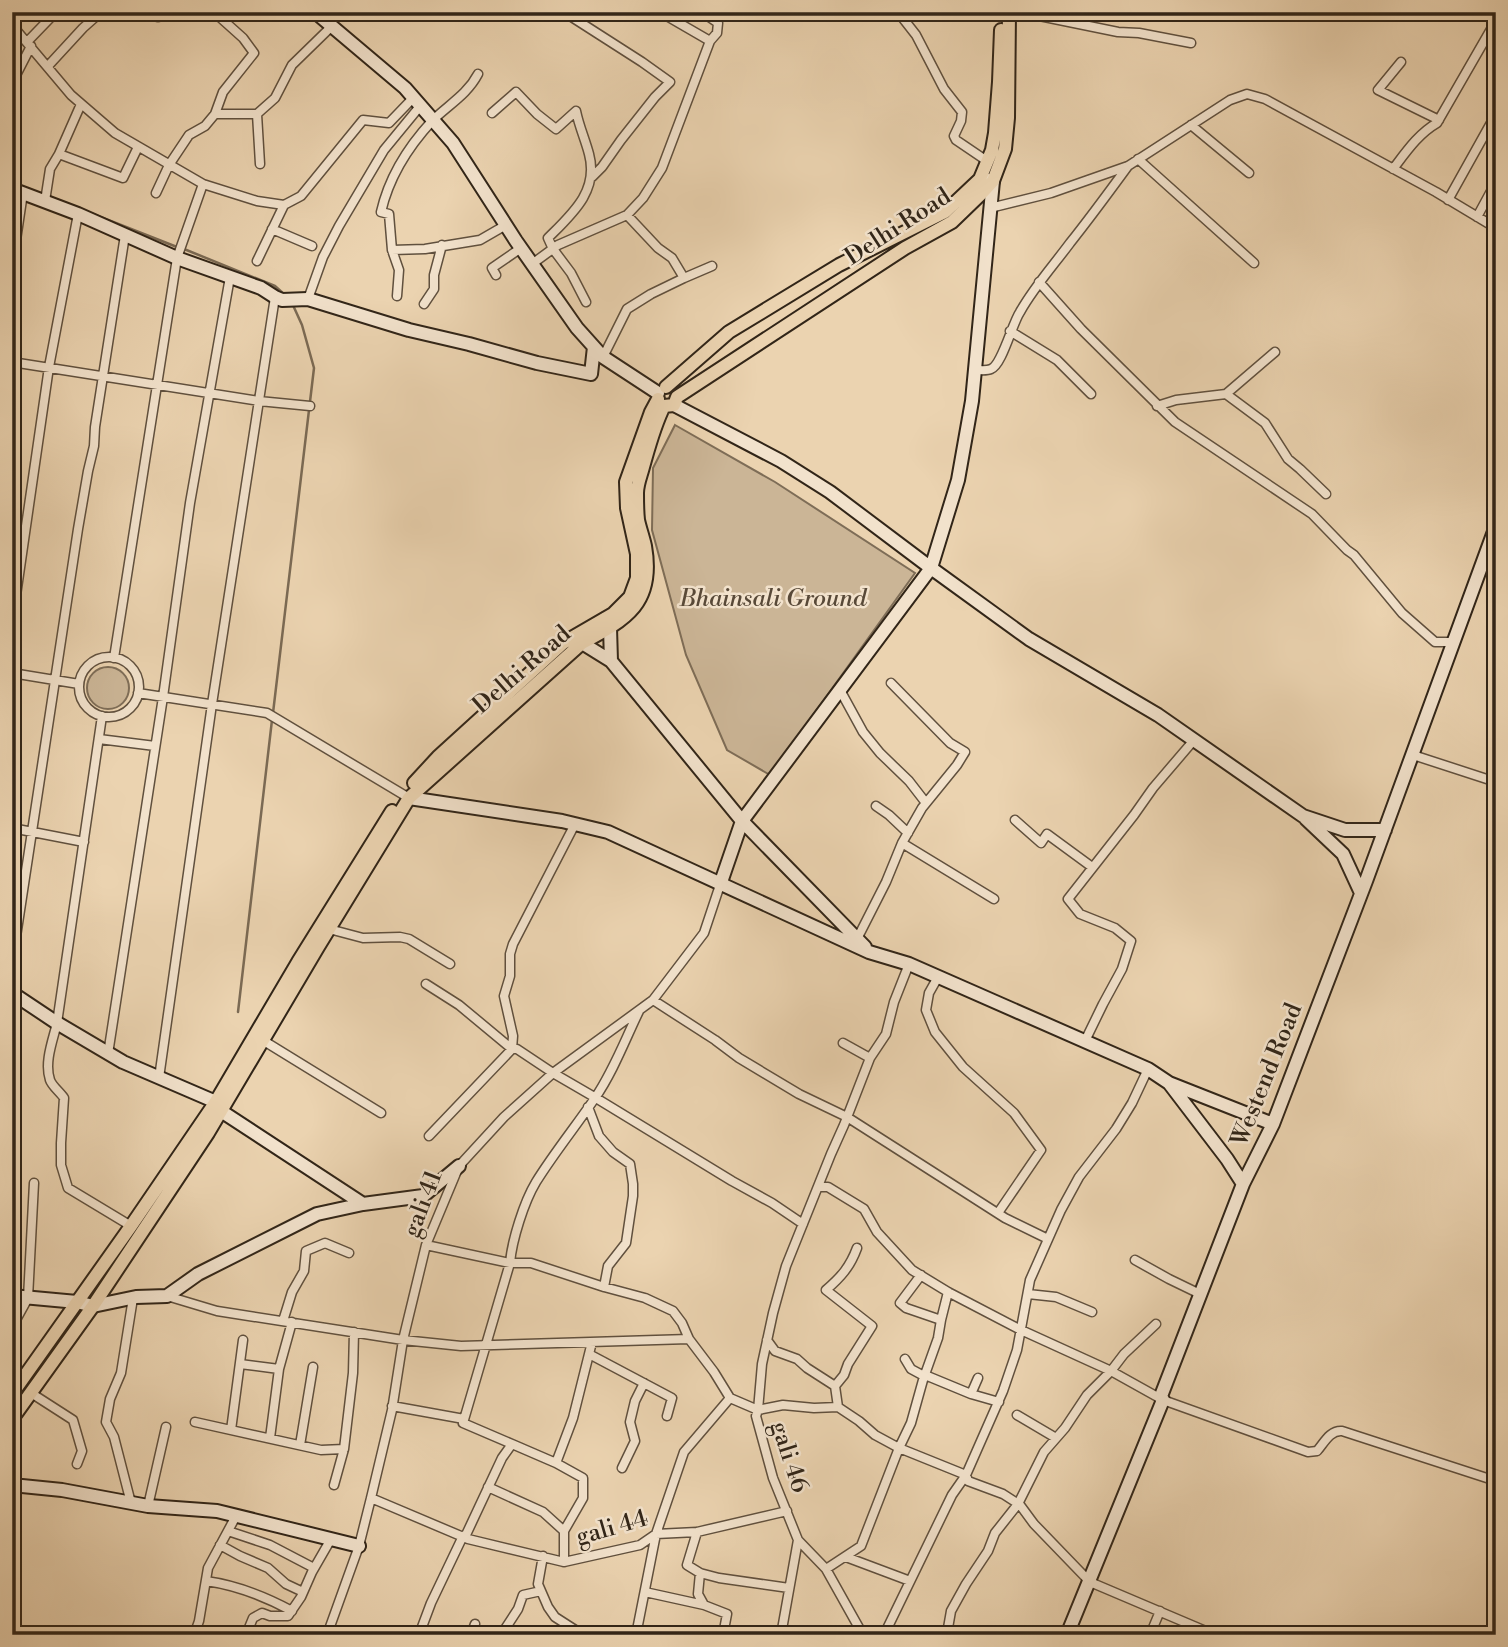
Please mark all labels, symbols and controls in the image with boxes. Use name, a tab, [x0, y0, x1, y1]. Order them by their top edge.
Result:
street label: Delhi Road	[839, 181, 957, 272]
park label: Bhainsali Ground	[679, 584, 868, 614]
street label: Delhi Road	[467, 619, 578, 721]
street label: Westend Road	[1224, 999, 1310, 1152]
street label: gali 41	[397, 1166, 450, 1242]
street label: gali 46	[763, 1417, 815, 1497]
street label: gali 44	[572, 1503, 652, 1553]

